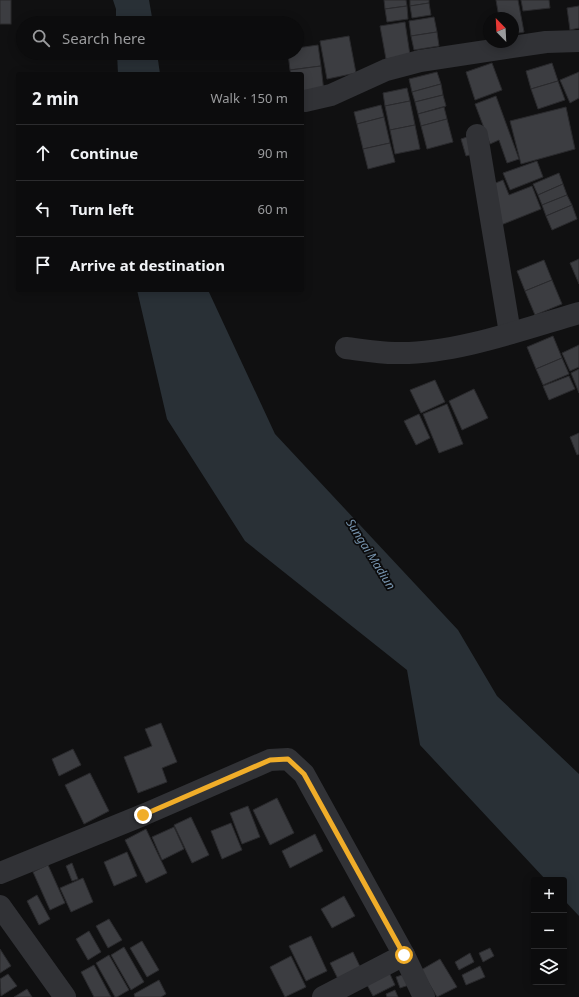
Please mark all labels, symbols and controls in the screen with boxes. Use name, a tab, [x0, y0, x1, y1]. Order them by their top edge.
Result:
north arrow	[483, 12, 519, 48]
search box	[16, 16, 304, 60]
icon: search	[30, 27, 52, 49]
text: Search here	[62, 28, 145, 48]
text: 2 min	[32, 87, 79, 110]
text: Walk · 150 m	[210, 89, 288, 107]
icon: ahead	[32, 142, 54, 164]
text: Continue	[70, 143, 138, 163]
text: 90 m	[258, 144, 288, 162]
icon: left	[32, 198, 54, 220]
text: Turn left	[70, 199, 134, 219]
text: 60 m	[258, 200, 288, 218]
icon: arrive	[32, 254, 54, 276]
text: Arrive at destination	[70, 255, 225, 275]
water label: Sungai Madiun	[342, 515, 400, 593]
route end	[134, 806, 152, 824]
map controls	[531, 877, 567, 985]
button: +	[531, 877, 567, 913]
button: −	[531, 913, 567, 949]
route start	[395, 946, 413, 964]
button: layers	[531, 949, 567, 985]

